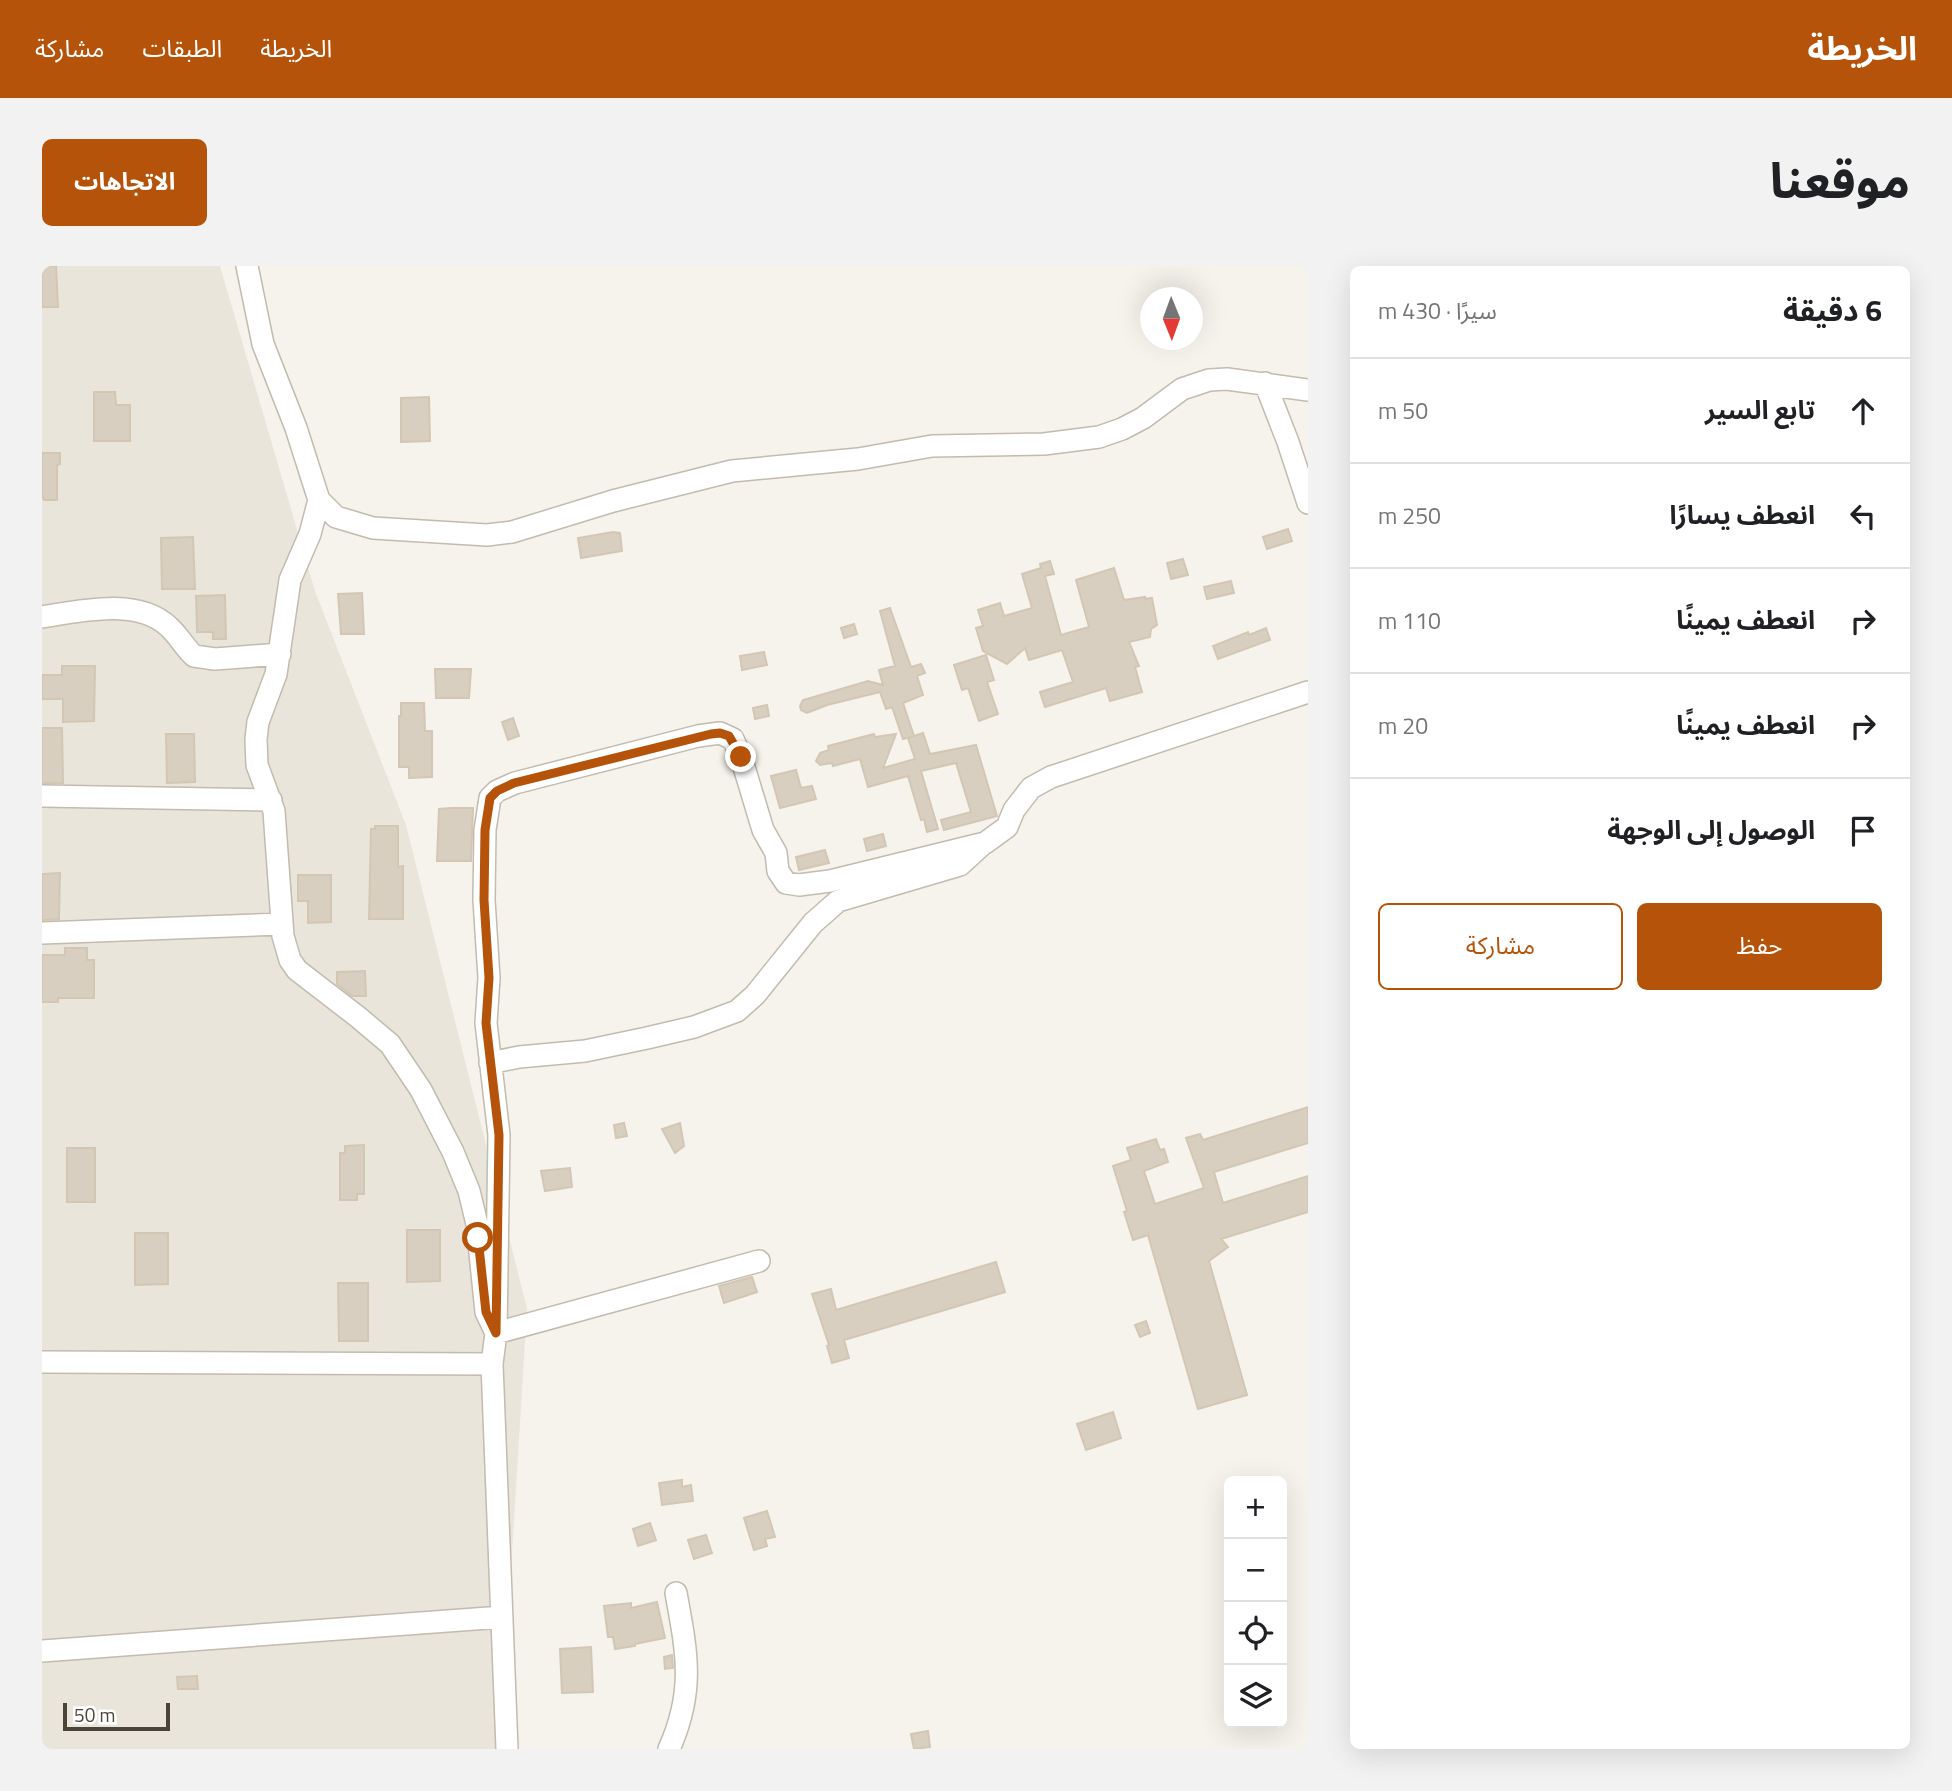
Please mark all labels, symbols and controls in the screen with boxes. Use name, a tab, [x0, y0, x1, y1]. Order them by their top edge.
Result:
text: الخريطة	[1807, 23, 1917, 73]
text: مشاركة	[35, 30, 104, 66]
text: الطبقات	[142, 30, 222, 66]
text: الخريطة	[260, 30, 332, 66]
button: الاتجاهات	[42, 139, 207, 226]
text: موقعنا	[1770, 142, 1910, 217]
north arrow	[1140, 287, 1203, 350]
text: 6 دقيقة	[1783, 287, 1882, 333]
text: سيرًا · 430 m	[1378, 293, 1497, 328]
text: تابع السير	[1705, 390, 1815, 429]
icon: ahead	[1844, 392, 1882, 430]
text: 50 m	[1378, 393, 1428, 428]
text: انعطف يسارًا	[1670, 495, 1815, 534]
icon: left	[1844, 497, 1882, 535]
text: 250 m	[1378, 498, 1441, 533]
text: انعطف يمينًا	[1676, 600, 1815, 639]
icon: right	[1844, 602, 1882, 640]
text: 110 m	[1378, 603, 1441, 638]
text: انعطف يمينًا	[1676, 705, 1815, 744]
icon: right	[1844, 707, 1882, 745]
text: 20 m	[1378, 708, 1428, 743]
route end	[725, 741, 756, 772]
text: الوصول إلى الوجهة	[1607, 810, 1815, 849]
icon: arrive	[1844, 812, 1882, 850]
button: مشاركة	[1378, 903, 1623, 990]
button: حفظ	[1637, 903, 1882, 990]
route start	[462, 1222, 493, 1253]
map controls	[1224, 1476, 1287, 1728]
button: +	[1224, 1476, 1287, 1539]
button: −	[1224, 1539, 1287, 1602]
button: locate	[1224, 1602, 1287, 1665]
button: layers	[1224, 1665, 1287, 1728]
scale bar	[63, 1700, 170, 1732]
text: 50 m	[74, 1700, 115, 1729]

